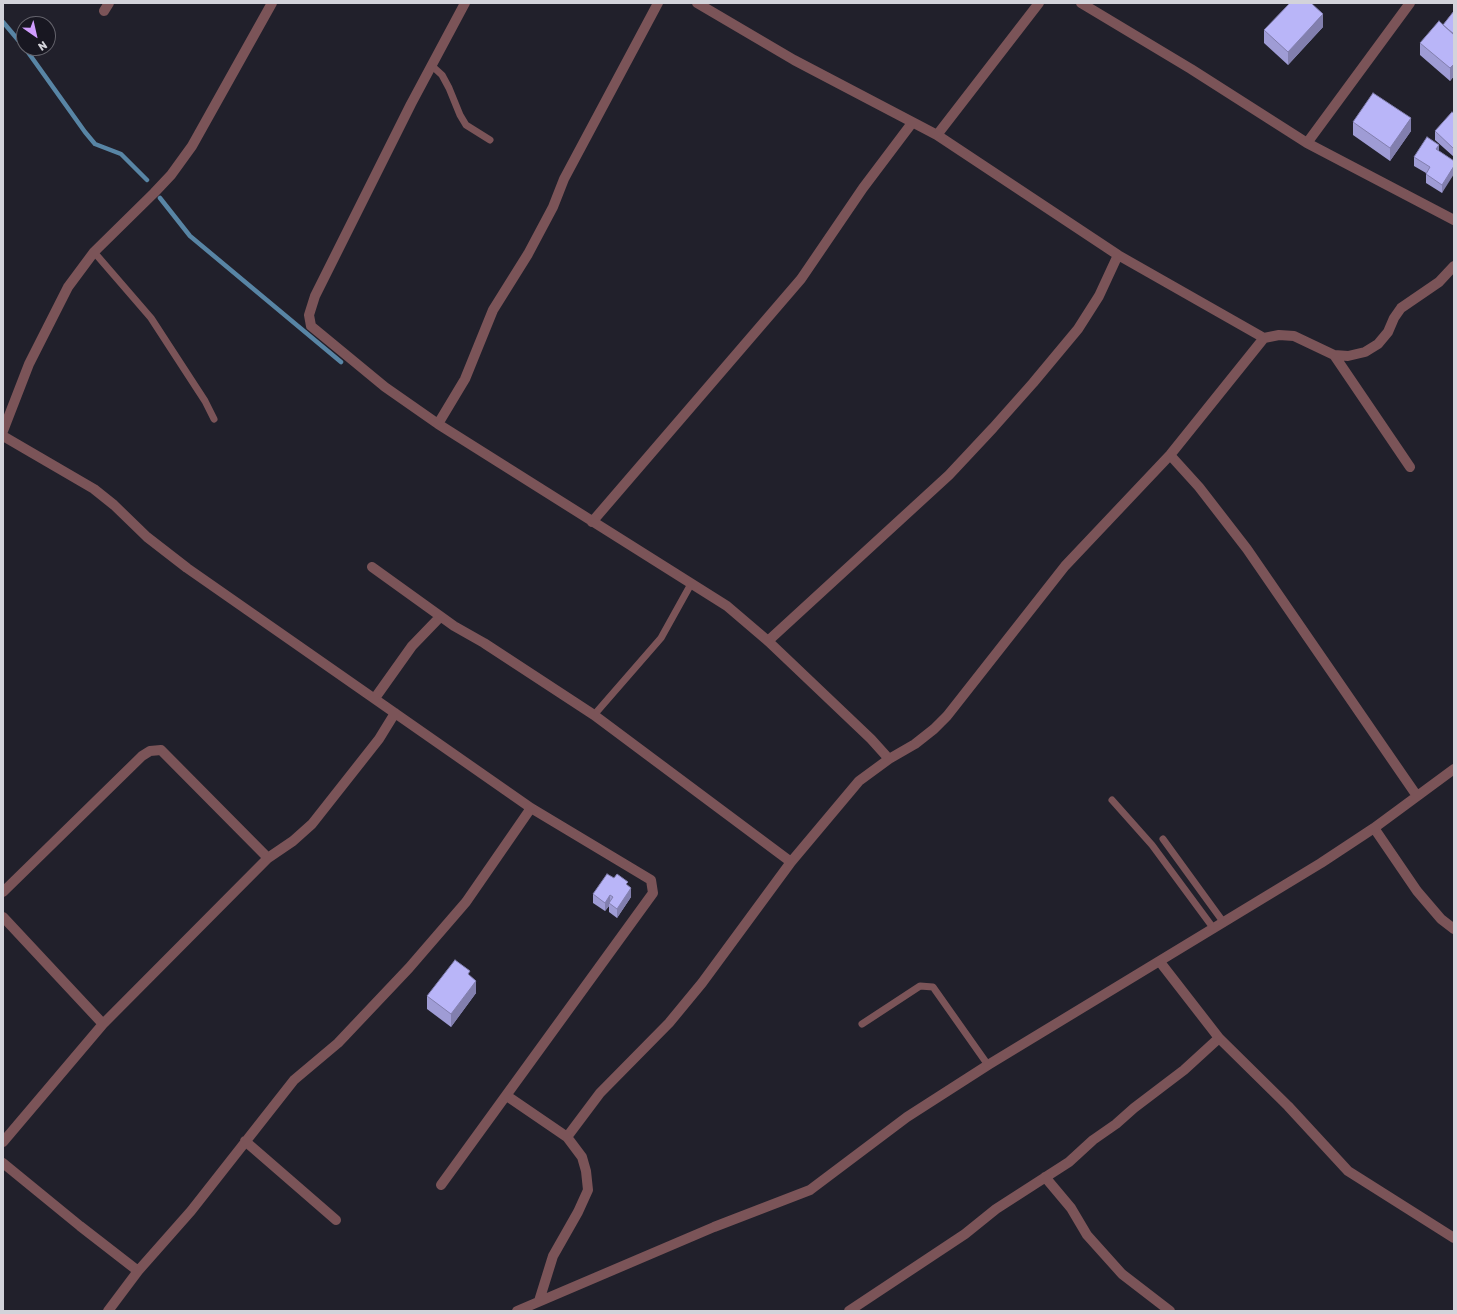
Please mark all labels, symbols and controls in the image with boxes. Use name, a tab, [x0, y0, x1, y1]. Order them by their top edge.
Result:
north arrow	[16, 16, 56, 56]
text: N	[36, 38, 49, 53]

